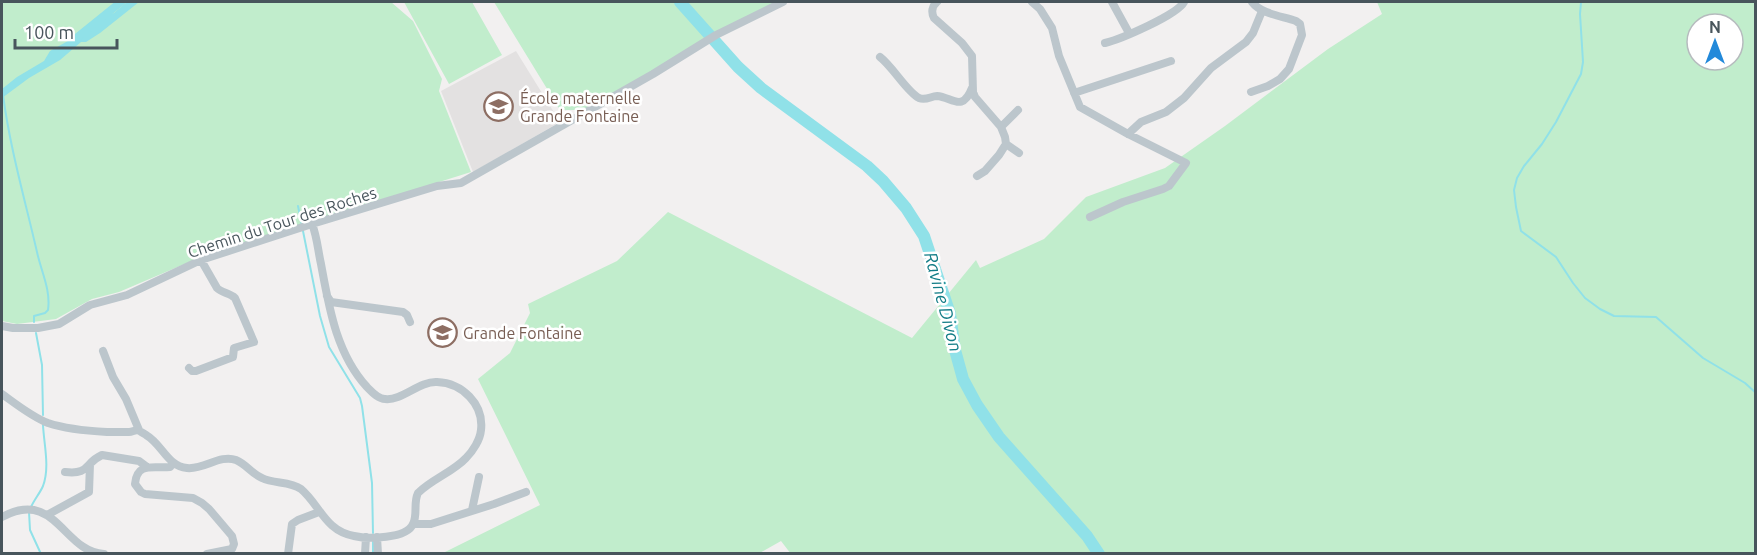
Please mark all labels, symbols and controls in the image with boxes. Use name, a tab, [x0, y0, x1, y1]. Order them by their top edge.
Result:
scale bar	[15, 12, 117, 50]
north arrow	[1685, 12, 1745, 72]
text: N	[1709, 18, 1721, 36]
text: 100 m	[24, 22, 74, 42]
place label: École maternelle Grande Fontaine	[520, 87, 641, 125]
school or university icon: École maternelle Grande Fontaine	[483, 91, 515, 123]
street label: Chemin du Tour des Roches	[185, 183, 379, 261]
water label: Ravine Divon	[921, 250, 967, 354]
school or university icon: Grande Fontaine	[426, 317, 458, 349]
place label: Grande Fontaine	[463, 324, 582, 342]

